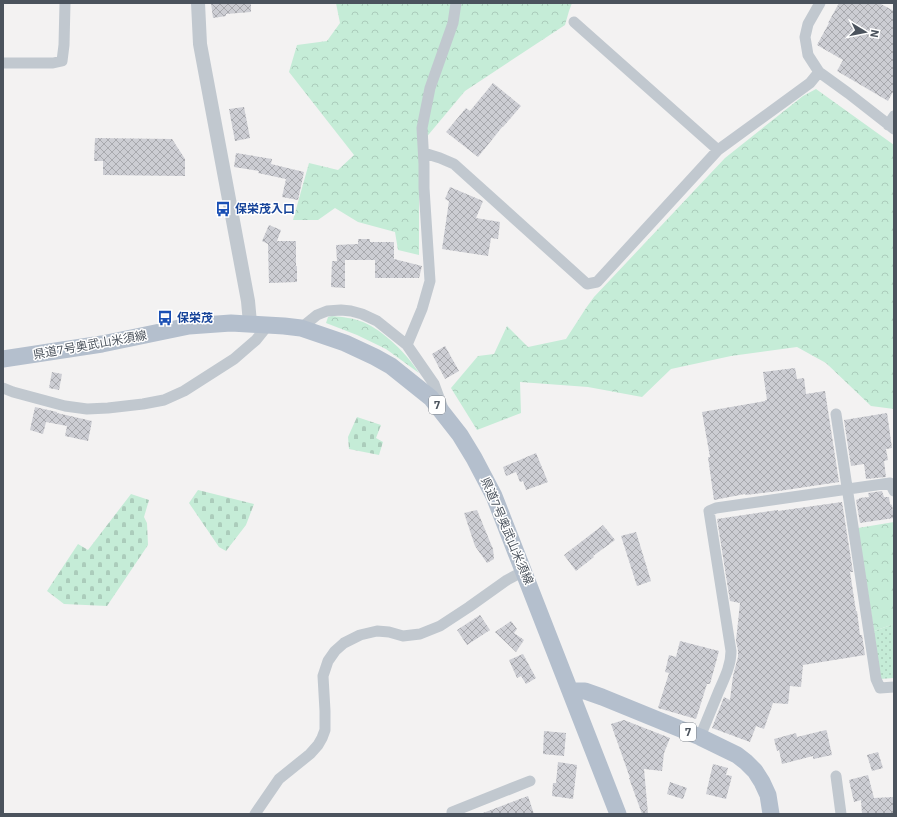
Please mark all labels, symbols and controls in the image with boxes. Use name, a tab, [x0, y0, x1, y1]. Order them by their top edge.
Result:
north arrow	[845, 12, 885, 52]
text: N	[867, 29, 882, 39]
bus stop icon: 保栄茂入口	[214, 200, 232, 218]
place label: 保栄茂入口	[235, 201, 295, 216]
bus stop icon: 保栄茂	[156, 309, 174, 327]
place label: 保栄茂	[177, 310, 213, 325]
street label: 県道7号奥武山米須線	[32, 327, 148, 362]
road number: 7	[429, 396, 445, 414]
street label: 県道7号奥武山米須線	[478, 475, 537, 587]
road number: 7	[680, 723, 696, 741]

